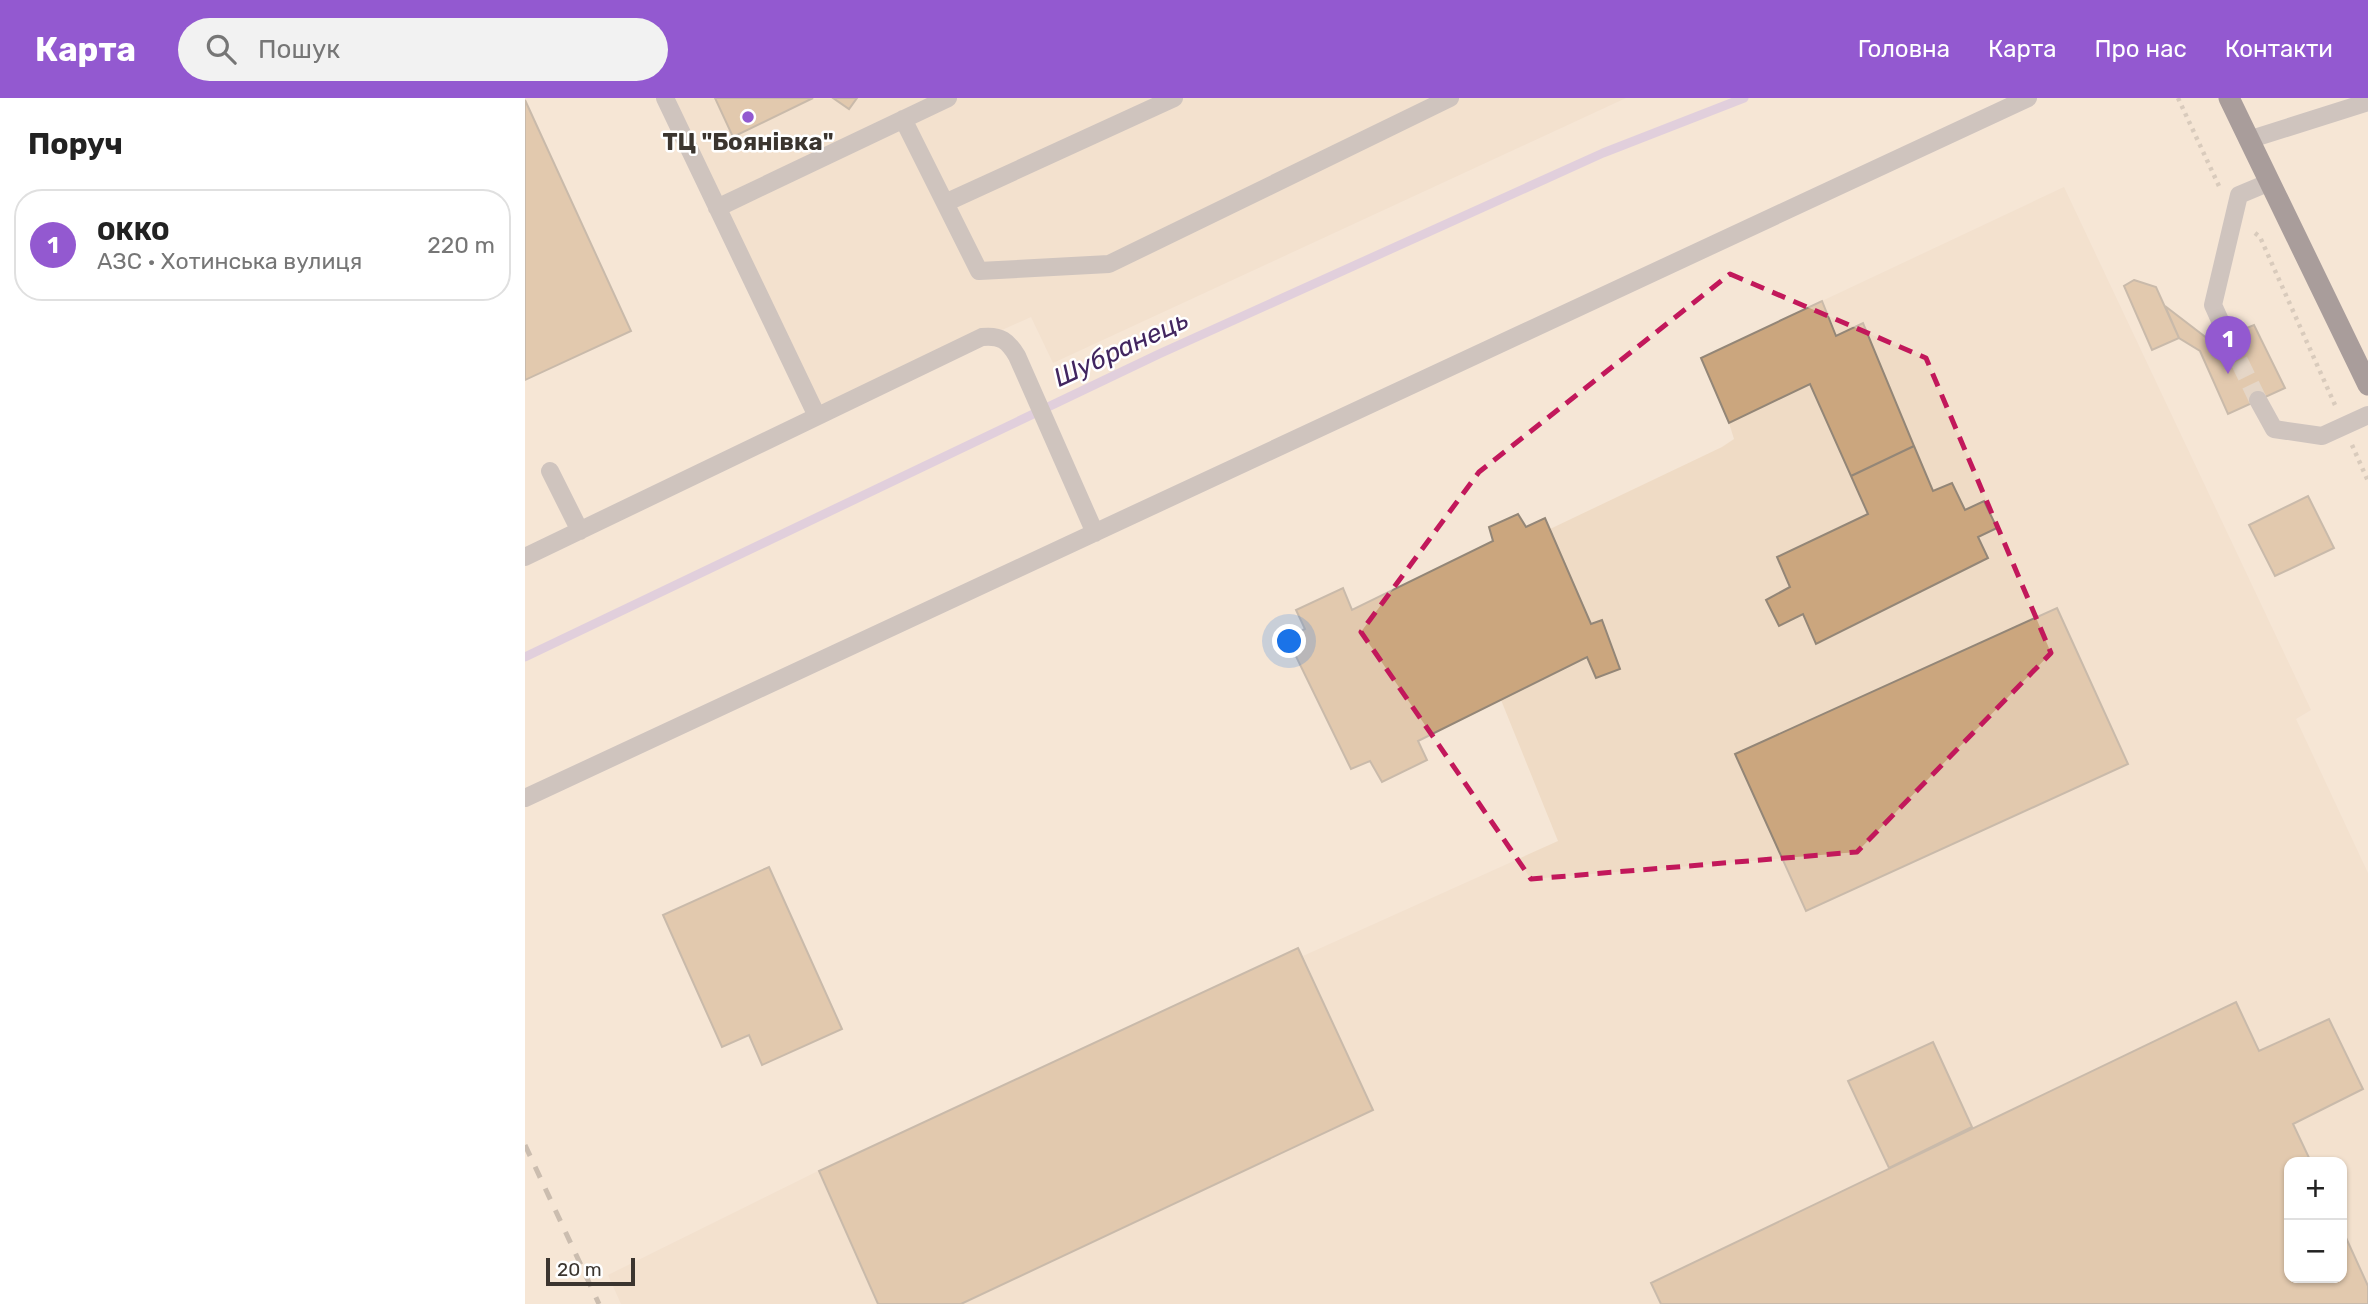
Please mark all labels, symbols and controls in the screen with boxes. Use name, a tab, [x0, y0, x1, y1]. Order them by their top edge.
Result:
search box	[178, 18, 668, 81]
text: Карта	[35, 30, 136, 69]
icon: search	[202, 30, 240, 68]
text: Пошук	[258, 34, 340, 65]
text: Головна	[1858, 35, 1950, 63]
text: Карта	[1988, 35, 2056, 63]
text: Про нас	[2094, 35, 2187, 63]
text: Контакти	[2225, 35, 2333, 63]
marker: ТЦ "Боянівка"	[740, 109, 756, 125]
text: Поруч	[28, 126, 123, 162]
place label: ТЦ "Боянівка"	[663, 128, 834, 156]
text: ОККО	[97, 216, 170, 247]
text: 1	[47, 231, 59, 259]
text: 220 m	[427, 231, 495, 259]
text: АЗС · Хотинська вулиця	[97, 247, 362, 275]
water label: Шубранець	[1049, 304, 1193, 394]
pin: 1	[2205, 316, 2251, 374]
your location	[1272, 624, 1306, 658]
map controls	[2284, 1157, 2347, 1283]
button: +	[2284, 1157, 2347, 1220]
button: −	[2284, 1220, 2347, 1283]
scale bar	[546, 1255, 635, 1287]
text: 20 m	[557, 1258, 602, 1281]

